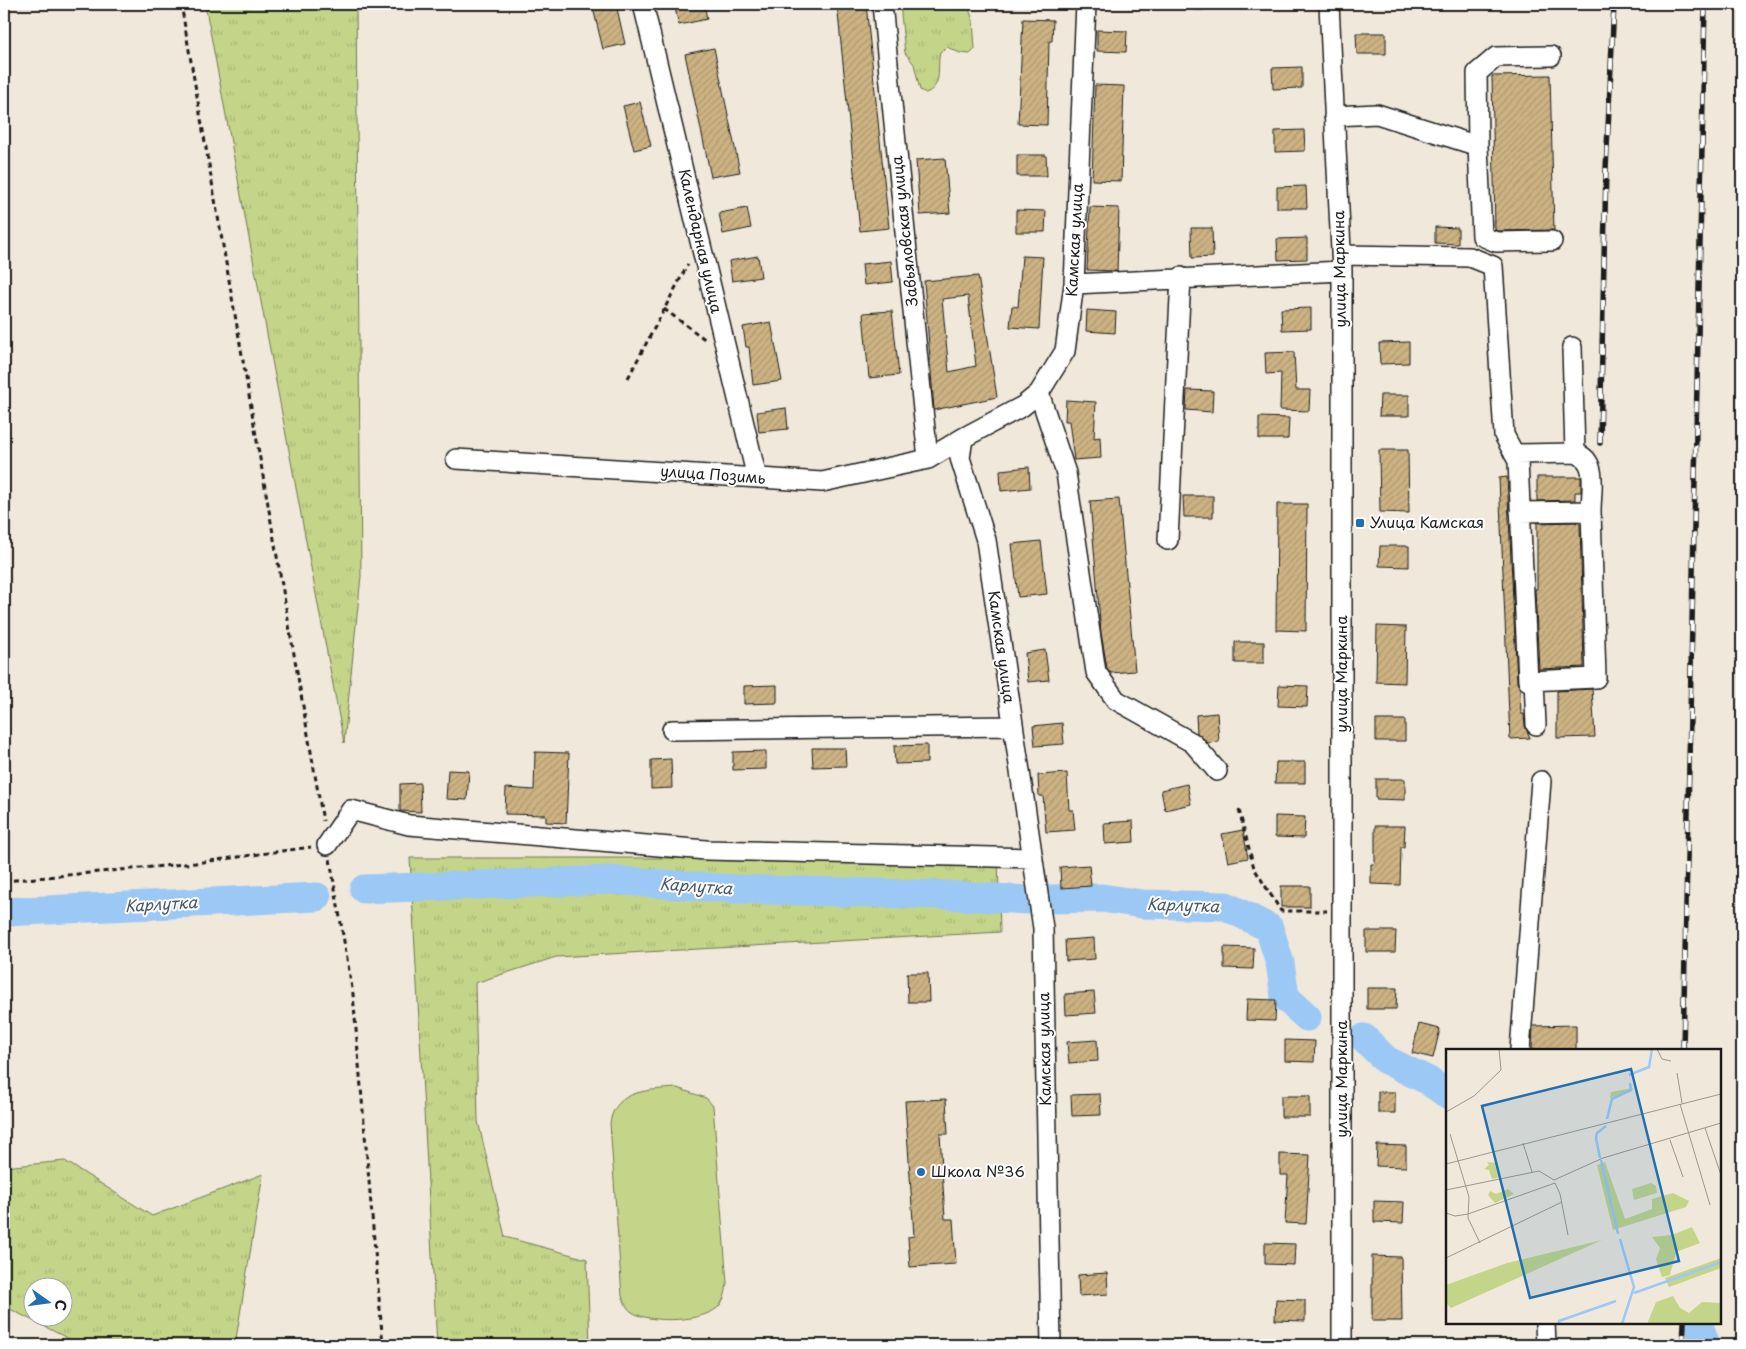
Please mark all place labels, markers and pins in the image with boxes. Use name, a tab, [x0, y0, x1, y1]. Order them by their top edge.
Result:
place label: Улица Камская	[1370, 510, 1484, 533]
marker: Улица Камская	[1354, 517, 1366, 529]
place label: Школа №36	[931, 1159, 1025, 1182]
marker: Школа №36	[915, 1166, 927, 1178]

